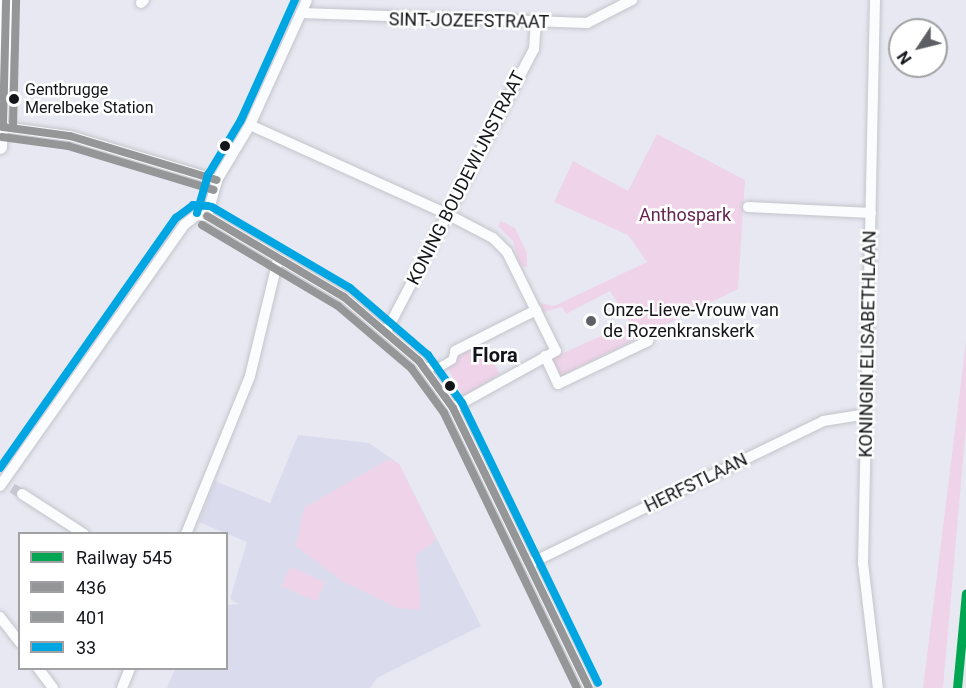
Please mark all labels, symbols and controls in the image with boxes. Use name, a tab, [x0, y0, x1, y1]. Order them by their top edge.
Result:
street label: SINT-JOZEFSTRAAT	[389, 9, 549, 33]
north arrow	[888, 18, 948, 78]
text: N	[893, 47, 916, 68]
street label: KONING BOUDEWIJNSTRAAT	[403, 67, 529, 289]
place label: Gentbrugge Merelbeke Station	[25, 80, 154, 118]
marker: Gentbrugge Merelbeke Station	[8, 93, 20, 105]
unlabelled marker	[219, 140, 231, 152]
park label: Anthospark	[639, 204, 731, 226]
street label: KONINGIN ELISABETHLAAN	[855, 230, 881, 458]
place label: Onze-Lieve-Vrouw van de Rozenkranskerk	[603, 300, 779, 342]
marker: Onze-Lieve-Vrouw van de Rozenkranskerk	[584, 314, 598, 328]
district label: Flora	[472, 343, 518, 367]
unlabelled marker	[444, 380, 456, 392]
street label: HERFSTLAAN	[641, 449, 751, 517]
legend	[18, 532, 228, 670]
text: Railway 545	[76, 547, 172, 568]
text: 436	[76, 577, 106, 598]
text: 401	[76, 607, 106, 628]
text: 33	[76, 637, 96, 658]

